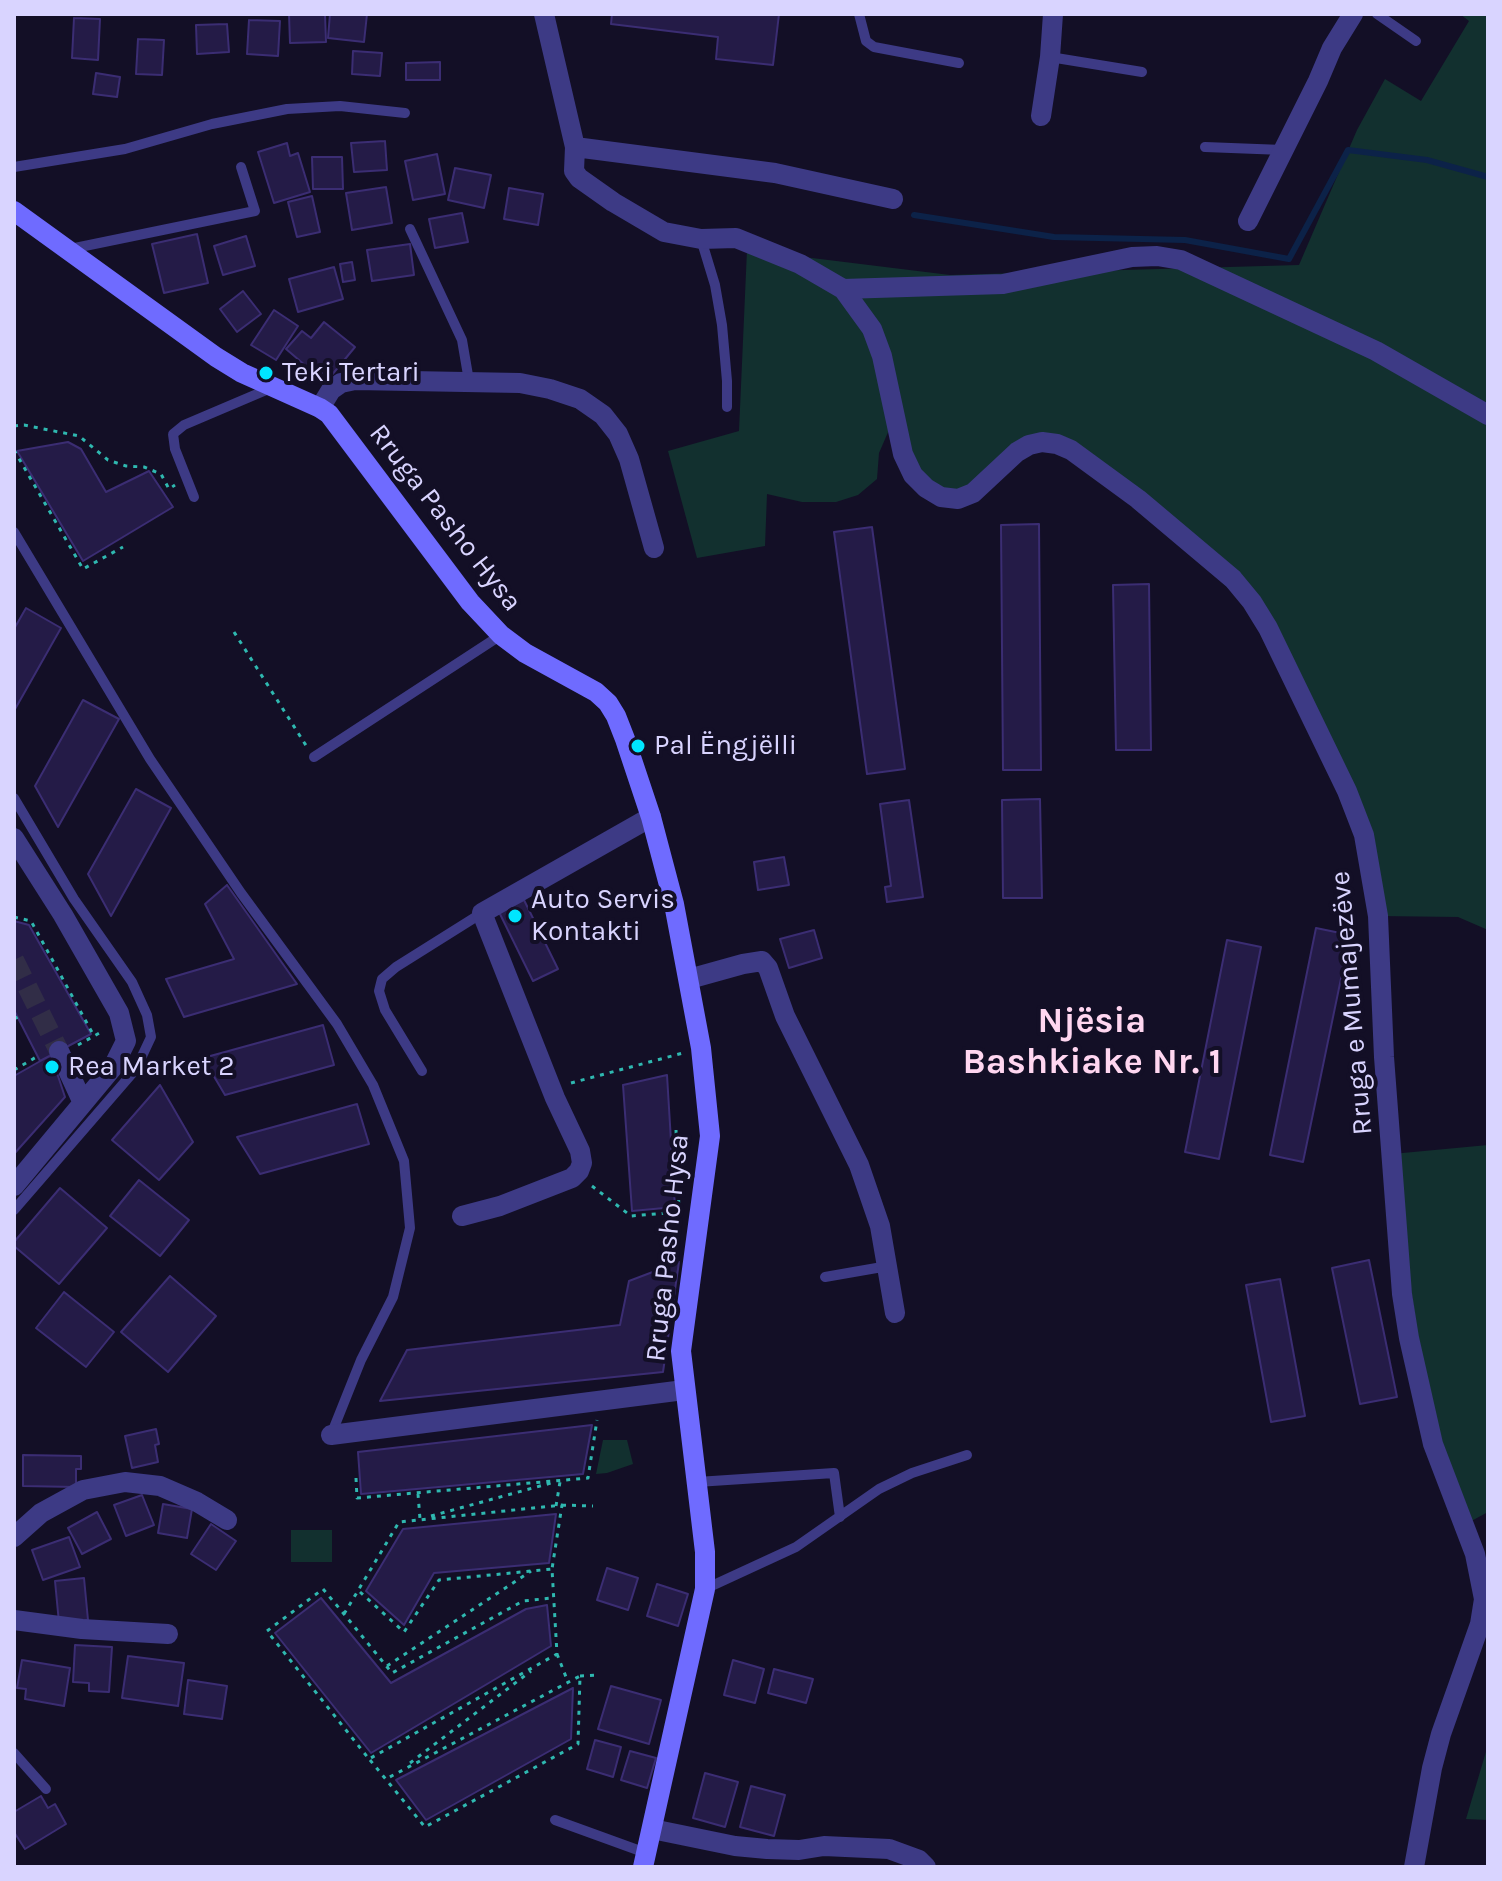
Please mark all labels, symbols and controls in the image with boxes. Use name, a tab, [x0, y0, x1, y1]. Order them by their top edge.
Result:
place label: Teki Tertari	[282, 356, 420, 390]
marker: Teki Tertari	[257, 364, 275, 382]
street label: Rruga Pasho Hysa	[361, 418, 529, 618]
place label: Pal Ëngjëlli	[654, 729, 797, 763]
marker: Pal Ëngjëlli	[629, 737, 647, 755]
street label: Rruga e Mumajezëve	[1324, 870, 1380, 1136]
place label: Auto Servis Kontakti	[531, 883, 675, 949]
marker: Auto Servis Kontakti	[506, 907, 524, 925]
district label: Njësia Bashkiake Nr. 1	[962, 1000, 1222, 1085]
place label: Rea Market 2	[68, 1050, 234, 1084]
marker: Rea Market 2	[43, 1058, 61, 1076]
street label: Rruga Pasho Hysa	[639, 1133, 697, 1363]

